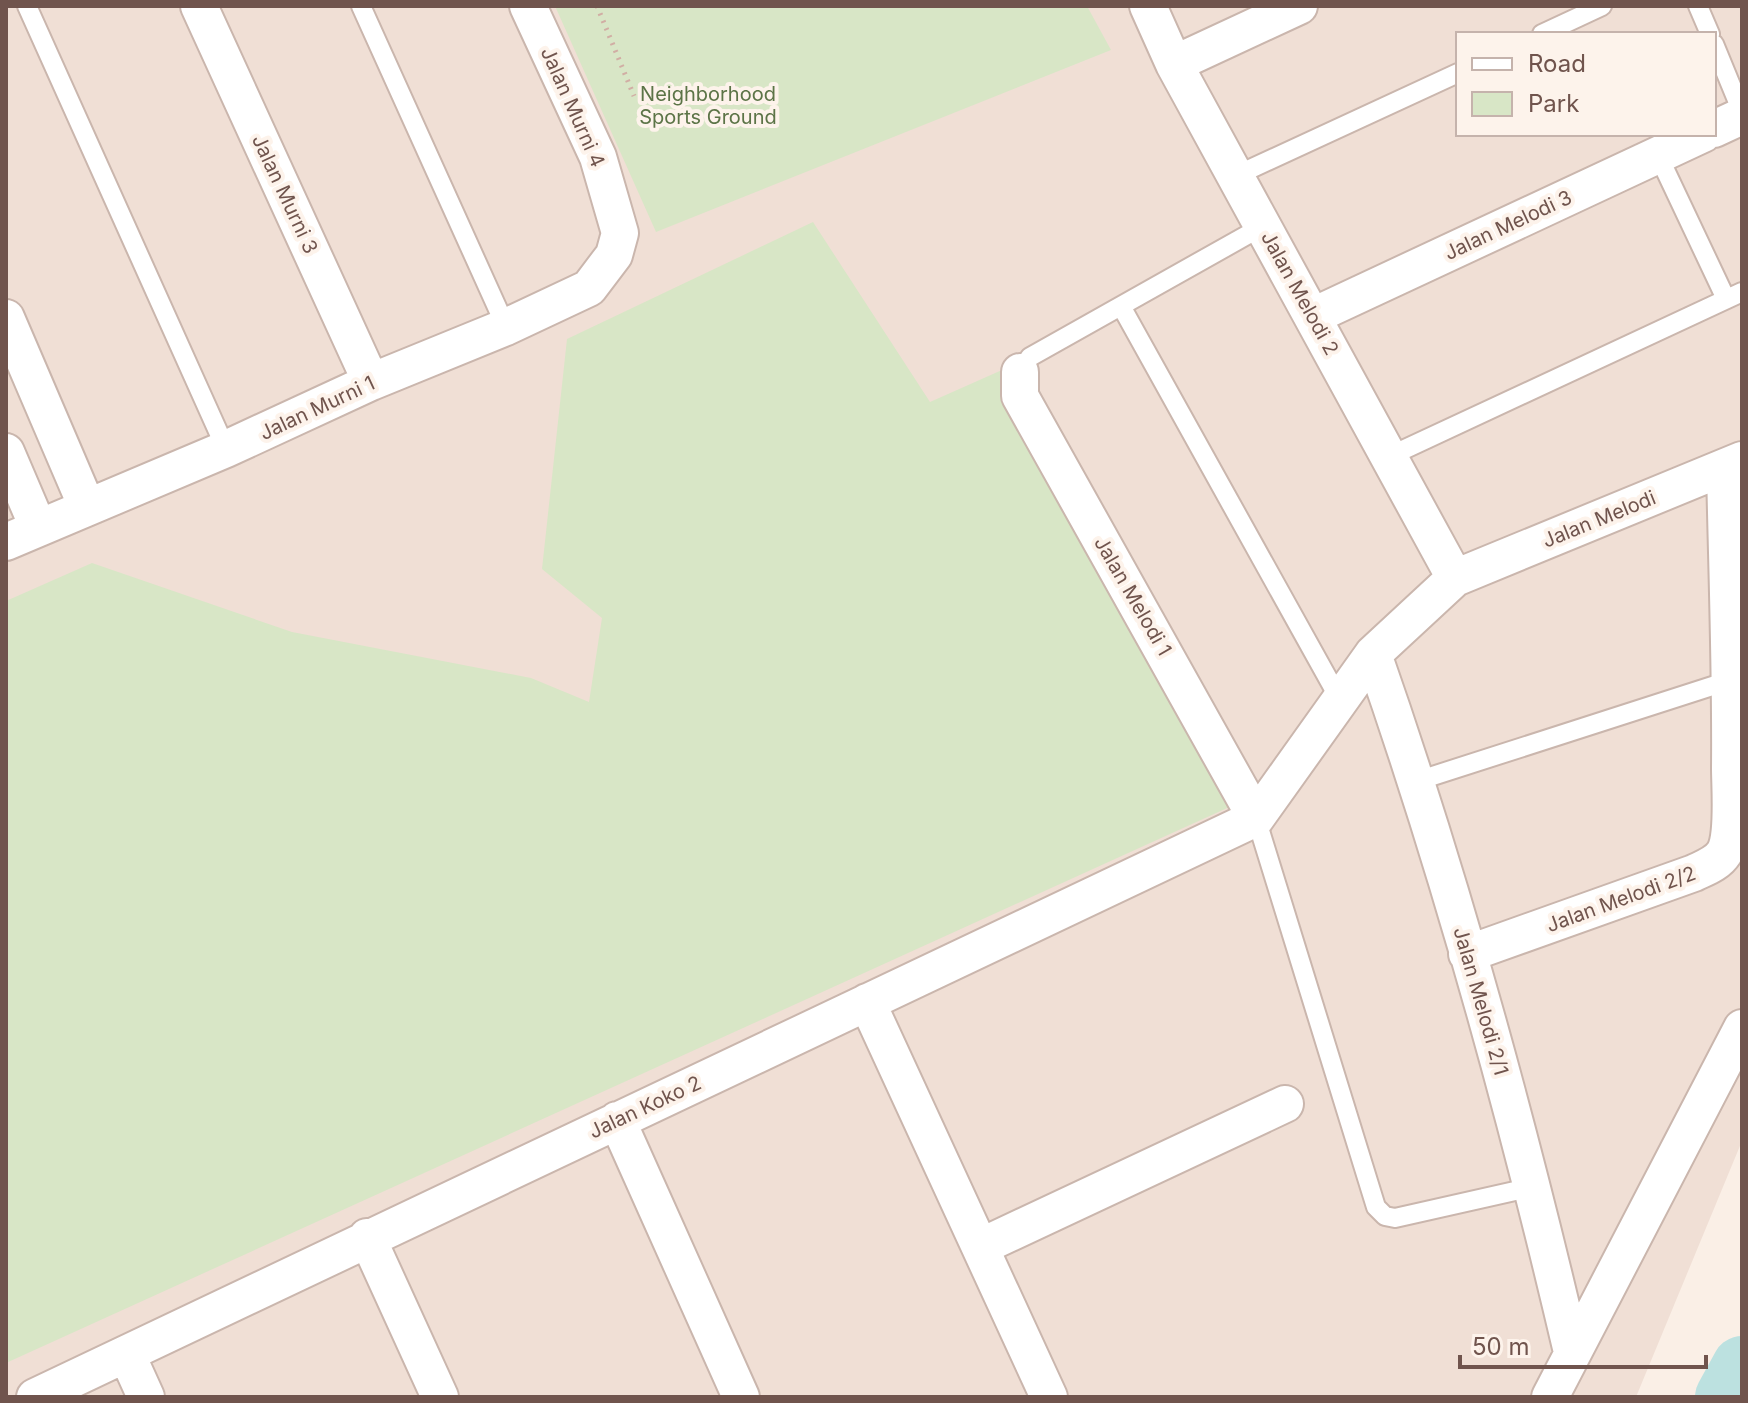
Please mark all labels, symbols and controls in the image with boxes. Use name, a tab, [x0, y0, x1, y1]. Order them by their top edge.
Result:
legend	[1456, 32, 1716, 136]
street label: Jalan Murni 4	[536, 43, 610, 171]
text: Road	[1528, 49, 1586, 78]
park label: Neighborhood Sports Ground	[639, 82, 777, 129]
text: Park	[1528, 89, 1579, 118]
street label: Jalan Murni 3	[247, 131, 323, 257]
street label: Jalan Melodi 3	[1440, 185, 1576, 265]
street label: Jalan Melodi 2	[1256, 227, 1344, 359]
street label: Jalan Murni 1	[256, 371, 378, 445]
street label: Jalan Melodi	[1539, 485, 1659, 553]
street label: Jalan Melodi 1	[1089, 532, 1177, 660]
street label: Jalan Melodi 2/2	[1543, 861, 1699, 937]
street label: Jalan Melodi 2/1	[1448, 924, 1514, 1078]
street label: Jalan Koko 2	[585, 1071, 705, 1143]
scale bar	[1460, 1319, 1706, 1369]
text: 50 m	[1472, 1332, 1530, 1361]

